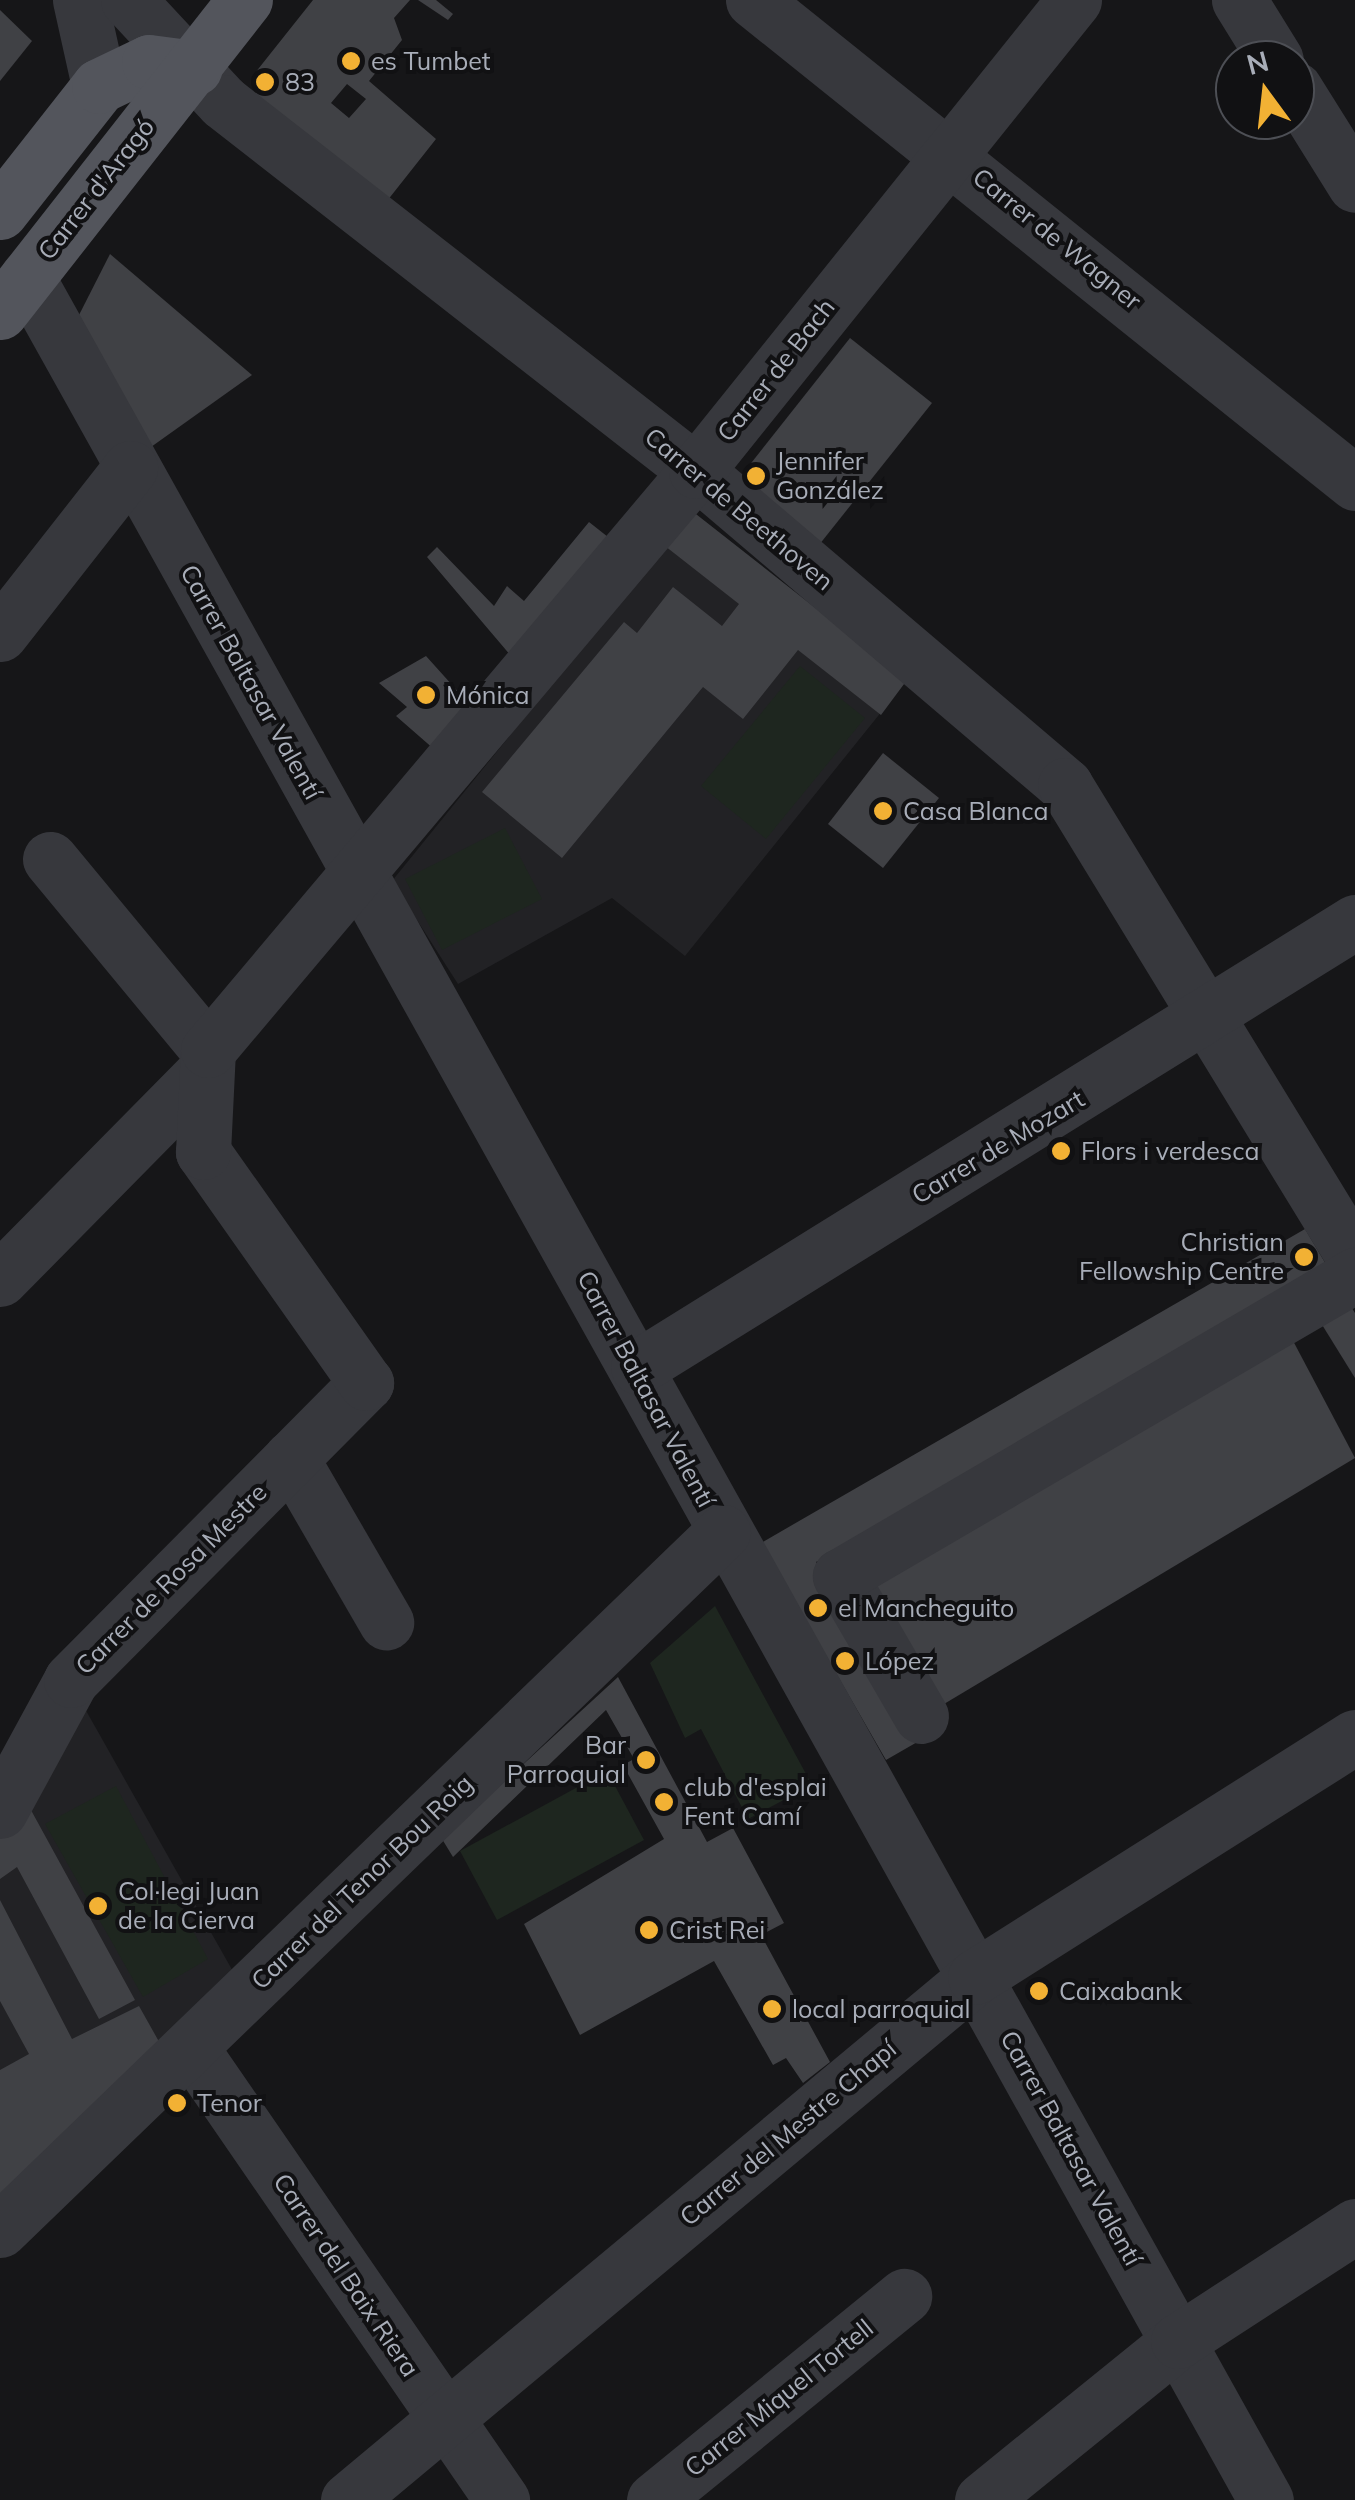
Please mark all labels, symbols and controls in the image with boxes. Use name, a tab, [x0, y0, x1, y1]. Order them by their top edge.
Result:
north arrow	[1215, 40, 1315, 140]
text: N	[1243, 43, 1272, 82]
place label: es Tumbet	[371, 46, 491, 76]
marker: es Tumbet	[340, 50, 362, 72]
place label: 83	[285, 67, 315, 97]
marker: 83	[254, 71, 276, 93]
street label: Carrer d'Aragó	[32, 112, 160, 266]
street label: Carrer de Wagner	[967, 162, 1147, 316]
street label: Carrer de Bach	[711, 293, 841, 447]
street label: Carrer de Beethoven	[639, 421, 839, 597]
place label: Jennifer González	[776, 447, 884, 506]
marker: Jennifer González	[745, 465, 767, 487]
street label: Carrer Baltasar Valentí	[174, 559, 328, 805]
place label: Mónica	[446, 680, 530, 710]
marker: Mónica	[415, 684, 437, 706]
place label: Casa Blanca	[903, 796, 1048, 826]
marker: Casa Blanca	[872, 800, 894, 822]
street label: Carrer de Mozart	[906, 1084, 1090, 1210]
place label: Flors i verdesca	[1081, 1136, 1260, 1166]
marker: Flors i verdesca	[1050, 1140, 1072, 1162]
place label: Christian Fellowship Centre	[1079, 1228, 1284, 1287]
marker: Christian Fellowship Centre	[1293, 1246, 1315, 1268]
street label: Carrer Baltasar Valentí	[571, 1266, 721, 1512]
street label: Carrer de Rosa Mestre	[69, 1477, 273, 1681]
place label: el Mancheguito	[838, 1593, 1014, 1623]
marker: el Mancheguito	[807, 1597, 829, 1619]
place label: López	[865, 1646, 934, 1676]
marker: López	[834, 1650, 856, 1672]
place label: Bar Parroquial	[507, 1731, 626, 1790]
marker: Bar Parroquial	[635, 1749, 657, 1771]
street label: Carrer del Tenor Bou Roig	[245, 1768, 479, 1996]
place label: club d'esplai Fent Camí	[684, 1773, 827, 1832]
marker: club d'esplai Fent Camí	[653, 1791, 675, 1813]
place label: Col·legi Juan de la Cierva	[118, 1877, 260, 1936]
marker: Col·legi Juan de la Cierva	[87, 1895, 109, 1917]
place label: Crist Rei	[669, 1915, 765, 1945]
marker: Crist Rei	[638, 1919, 660, 1941]
place label: Caixabank	[1059, 1976, 1182, 2006]
marker: Caixabank	[1028, 1980, 1050, 2002]
place label: local parroquial	[792, 1994, 971, 2024]
marker: local parroquial	[761, 1998, 783, 2020]
street label: Carrer Baltasar Valentí	[994, 2025, 1148, 2271]
street label: Carrer del Mestre Chapí	[674, 2034, 902, 2232]
place label: Tenor	[197, 2088, 262, 2118]
marker: Tenor	[166, 2092, 188, 2114]
street label: Carrer del Baix Riera	[267, 2168, 425, 2382]
street label: Carrer Miquel Tortell	[679, 2313, 879, 2483]

